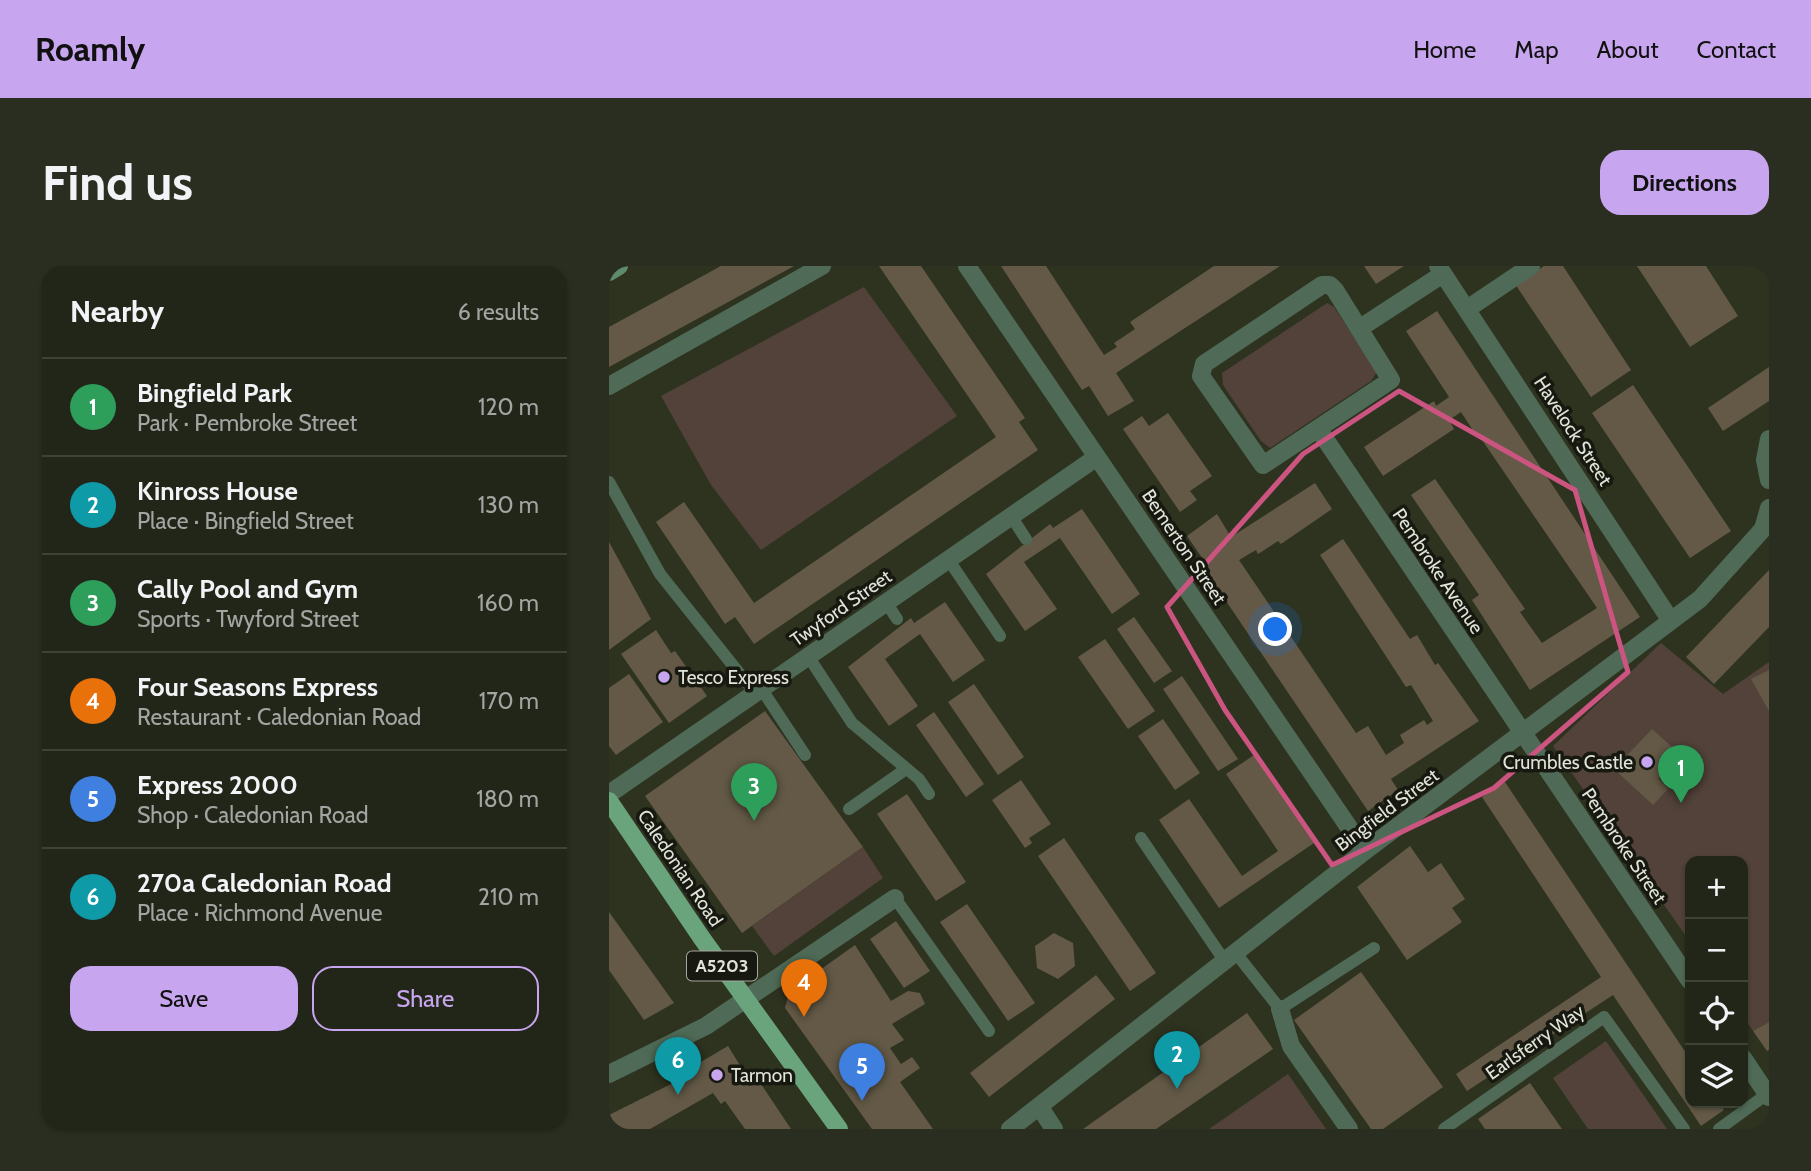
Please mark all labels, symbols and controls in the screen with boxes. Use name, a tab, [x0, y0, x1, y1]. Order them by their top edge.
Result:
text: Roamly	[35, 29, 145, 69]
text: Home	[1413, 35, 1476, 64]
text: Map	[1514, 35, 1559, 64]
text: About	[1597, 35, 1659, 64]
text: Contact	[1697, 35, 1776, 64]
button: Directions	[1600, 150, 1769, 215]
text: Find us	[42, 153, 193, 212]
text: Nearby	[70, 293, 164, 330]
text: 6 results	[458, 298, 539, 326]
street label: Havelock Street	[1529, 372, 1617, 491]
text: Bingfield Park	[137, 377, 292, 409]
text: 1	[89, 393, 97, 421]
text: 120 m	[478, 393, 539, 421]
text: Park · Pembroke Street	[137, 409, 357, 437]
text: Kinross House	[137, 475, 298, 507]
street label: Bemerton Street	[1137, 485, 1231, 609]
text: 2	[87, 491, 99, 519]
text: 130 m	[478, 491, 539, 519]
street label: Pembroke Avenue	[1388, 504, 1489, 638]
text: Place · Bingfield Street	[137, 507, 354, 535]
street label: Twyford Street	[786, 564, 896, 651]
text: Cally Pool and Gym	[137, 573, 358, 605]
text: 3	[87, 589, 99, 617]
text: 160 m	[477, 589, 539, 617]
text: Sports · Twyford Street	[137, 605, 359, 633]
your location	[1258, 612, 1292, 646]
place label: Tesco Express	[678, 666, 789, 689]
marker: Tesco Express	[656, 669, 672, 685]
text: Four Seasons Express	[137, 671, 378, 703]
text: 4	[86, 687, 100, 715]
text: 170 m	[479, 687, 539, 715]
text: Restaurant · Caledonian Road	[137, 703, 421, 731]
pin: 1	[1658, 745, 1704, 803]
place label: Crumbles Castle	[1503, 751, 1633, 774]
marker: Crumbles Castle	[1639, 754, 1655, 770]
pin: 3	[731, 763, 777, 821]
street label: Bingfield Street	[1331, 763, 1444, 856]
text: Express 2000	[137, 769, 298, 801]
street label: Pembroke Street	[1577, 784, 1672, 909]
text: 5	[87, 785, 99, 813]
text: 180 m	[476, 785, 539, 813]
text: Shop · Caledonian Road	[137, 801, 368, 829]
street label: Caledonian Road	[632, 805, 728, 931]
map controls	[1685, 856, 1748, 1108]
button: +	[1685, 856, 1748, 919]
text: 270a Caledonian Road	[137, 867, 392, 899]
text: 6	[87, 883, 99, 911]
text: 210 m	[478, 883, 539, 911]
text: Place · Richmond Avenue	[137, 899, 382, 927]
button: −	[1685, 919, 1748, 982]
road number: A5203	[687, 952, 757, 980]
pin: 4	[781, 959, 827, 1017]
button: Save	[70, 966, 298, 1031]
button: Share	[312, 966, 539, 1031]
button: locate	[1685, 982, 1748, 1045]
street label: Earlsferry Way	[1481, 999, 1589, 1084]
pin: 2	[1154, 1031, 1200, 1089]
pin: 6	[655, 1037, 701, 1095]
pin: 5	[839, 1043, 885, 1101]
button: layers	[1685, 1045, 1748, 1108]
place label: Tarmon	[731, 1064, 793, 1087]
marker: Tarmon	[709, 1067, 725, 1083]

